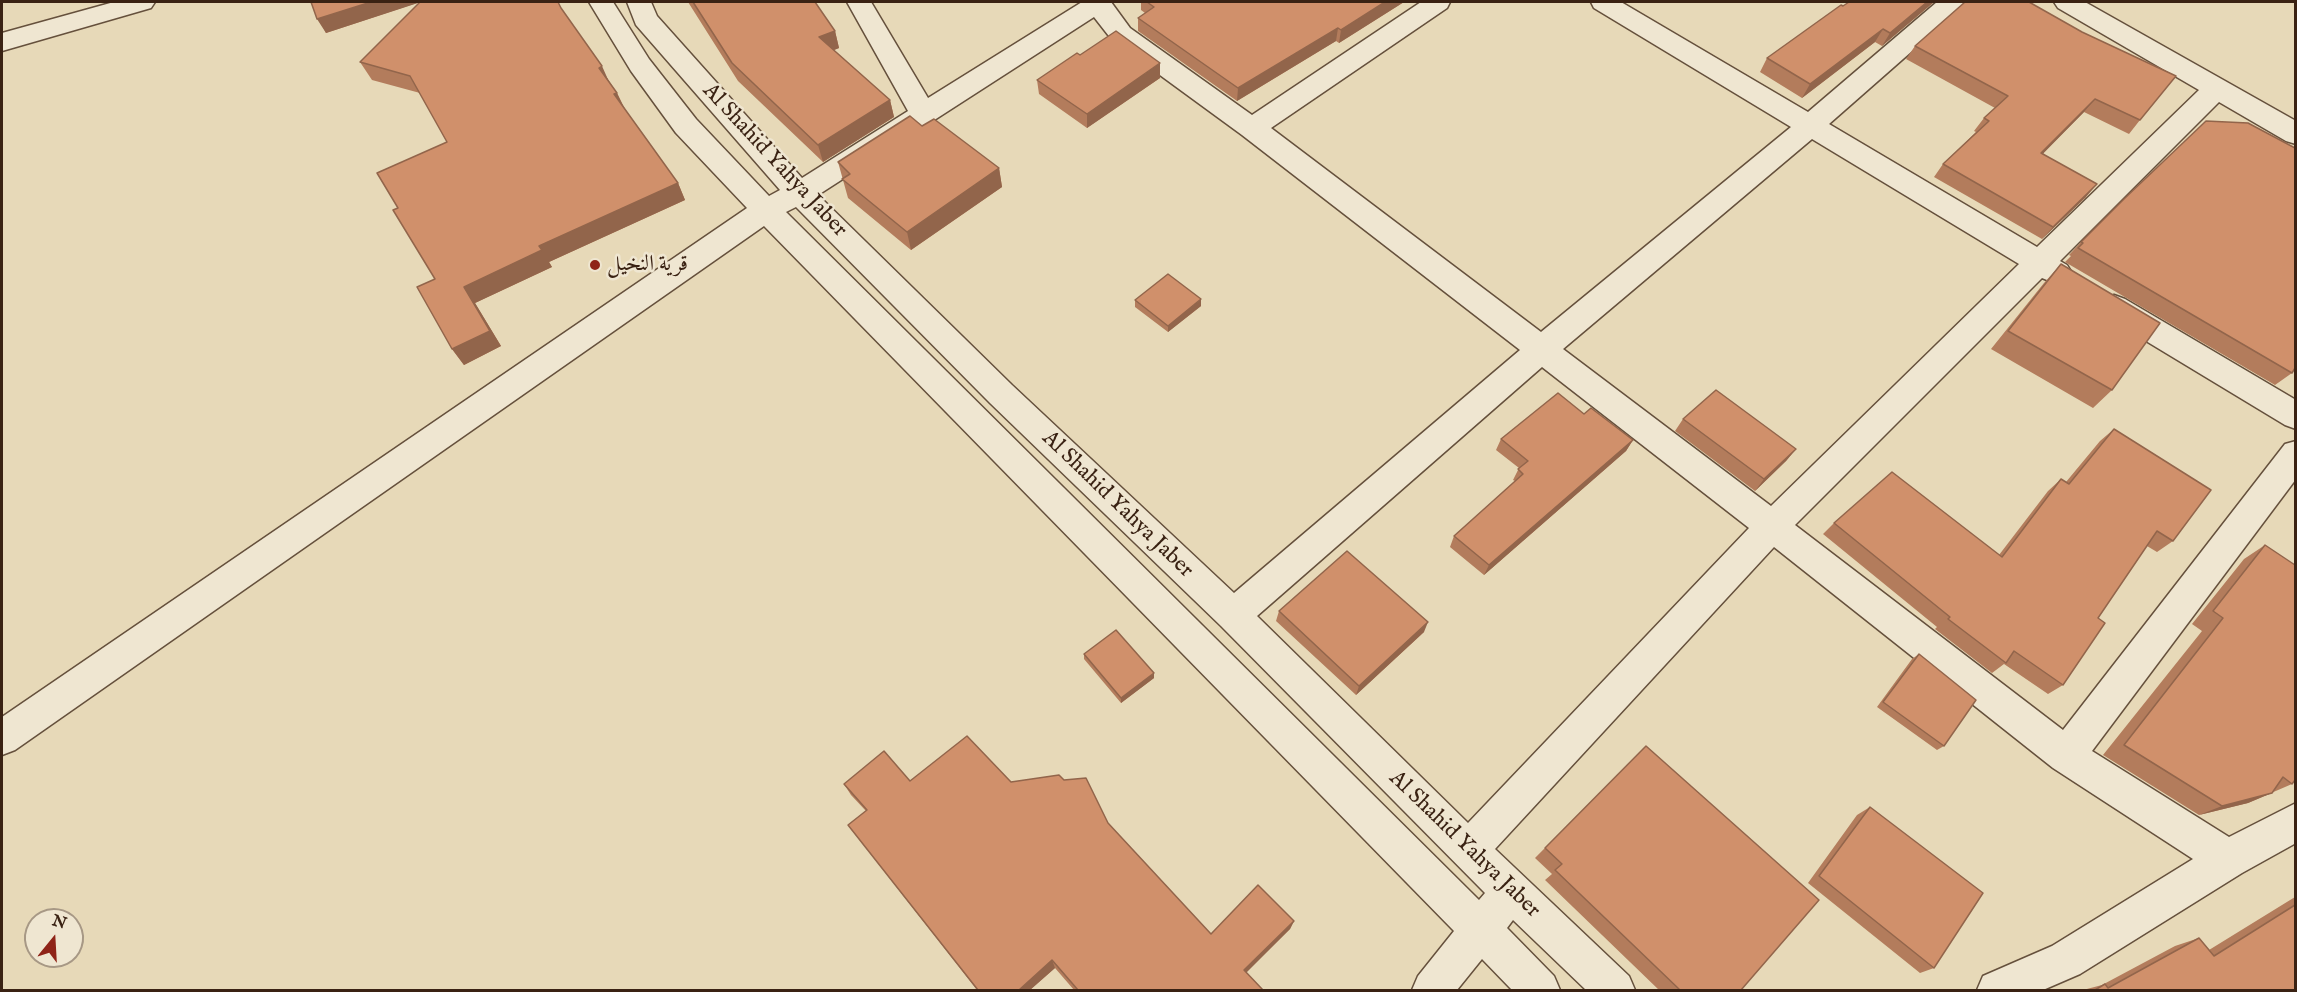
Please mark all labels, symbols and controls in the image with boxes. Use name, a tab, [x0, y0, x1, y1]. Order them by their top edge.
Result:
street label: Al Shahid Yahya Jaber	[696, 79, 852, 243]
place label: قرية النخيل	[607, 252, 688, 278]
marker: قرية النخيل	[588, 258, 602, 272]
street label: Al Shahid Yahya Jaber	[1036, 426, 1198, 584]
street label: Al Shahid Yahya Jaber	[1383, 766, 1545, 924]
north arrow	[24, 908, 84, 968]
text: N	[49, 911, 69, 934]

